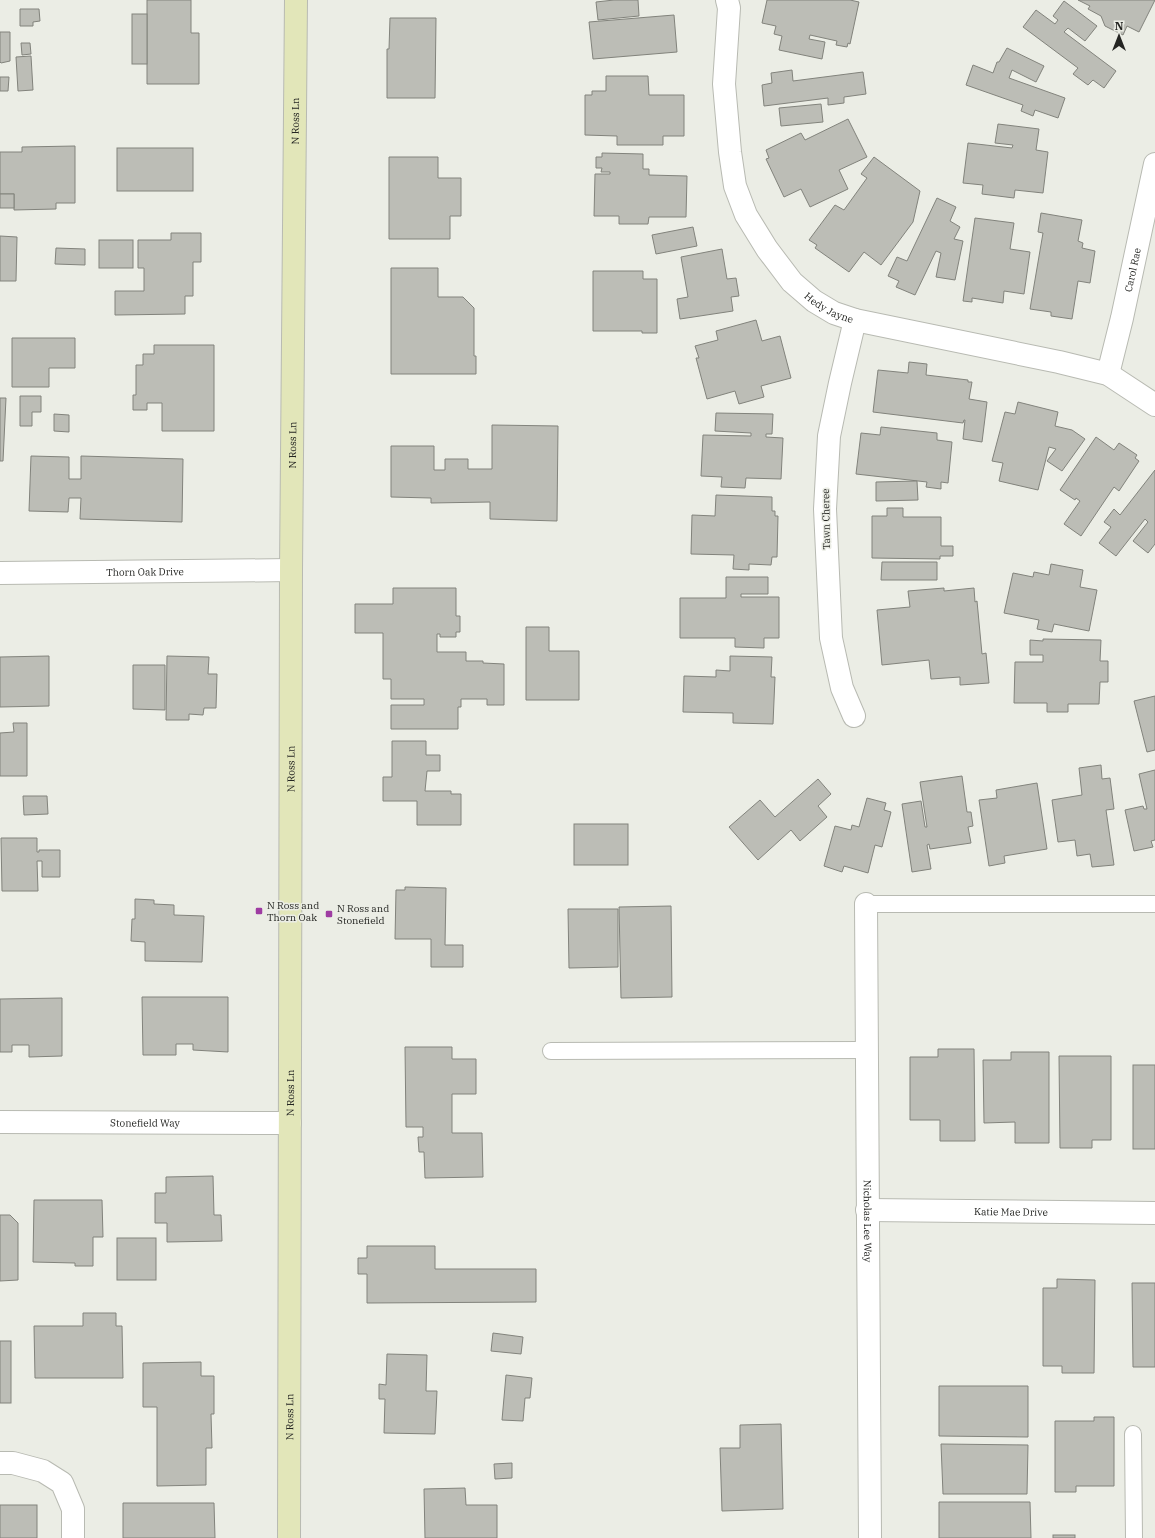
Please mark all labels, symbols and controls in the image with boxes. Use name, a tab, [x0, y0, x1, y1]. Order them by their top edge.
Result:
north arrow	[1099, 16, 1139, 56]
text: N	[1115, 19, 1124, 33]
street label: N Ross Ln	[288, 97, 302, 144]
street label: Carol Rae	[1121, 247, 1143, 293]
street label: Hedy Jayne	[802, 289, 855, 326]
street label: N Ross Ln	[285, 421, 299, 468]
street label: Tawn Cheree	[819, 488, 833, 550]
street label: Thorn Oak Drive	[106, 565, 184, 578]
street label: N Ross Ln	[284, 745, 297, 792]
place label: N Ross and Thorn Oak	[267, 899, 319, 924]
place label: N Ross and Stonefield	[337, 902, 389, 927]
marker: N Ross and Thorn Oak	[254, 906, 264, 916]
marker: N Ross and Stonefield	[324, 909, 334, 919]
street label: N Ross Ln	[283, 1069, 296, 1116]
street label: Stonefield Way	[110, 1116, 181, 1129]
street label: Nicholas Lee Way	[861, 1180, 875, 1263]
street label: Katie Mae Drive	[974, 1205, 1048, 1218]
street label: N Ross Ln	[283, 1393, 296, 1440]

